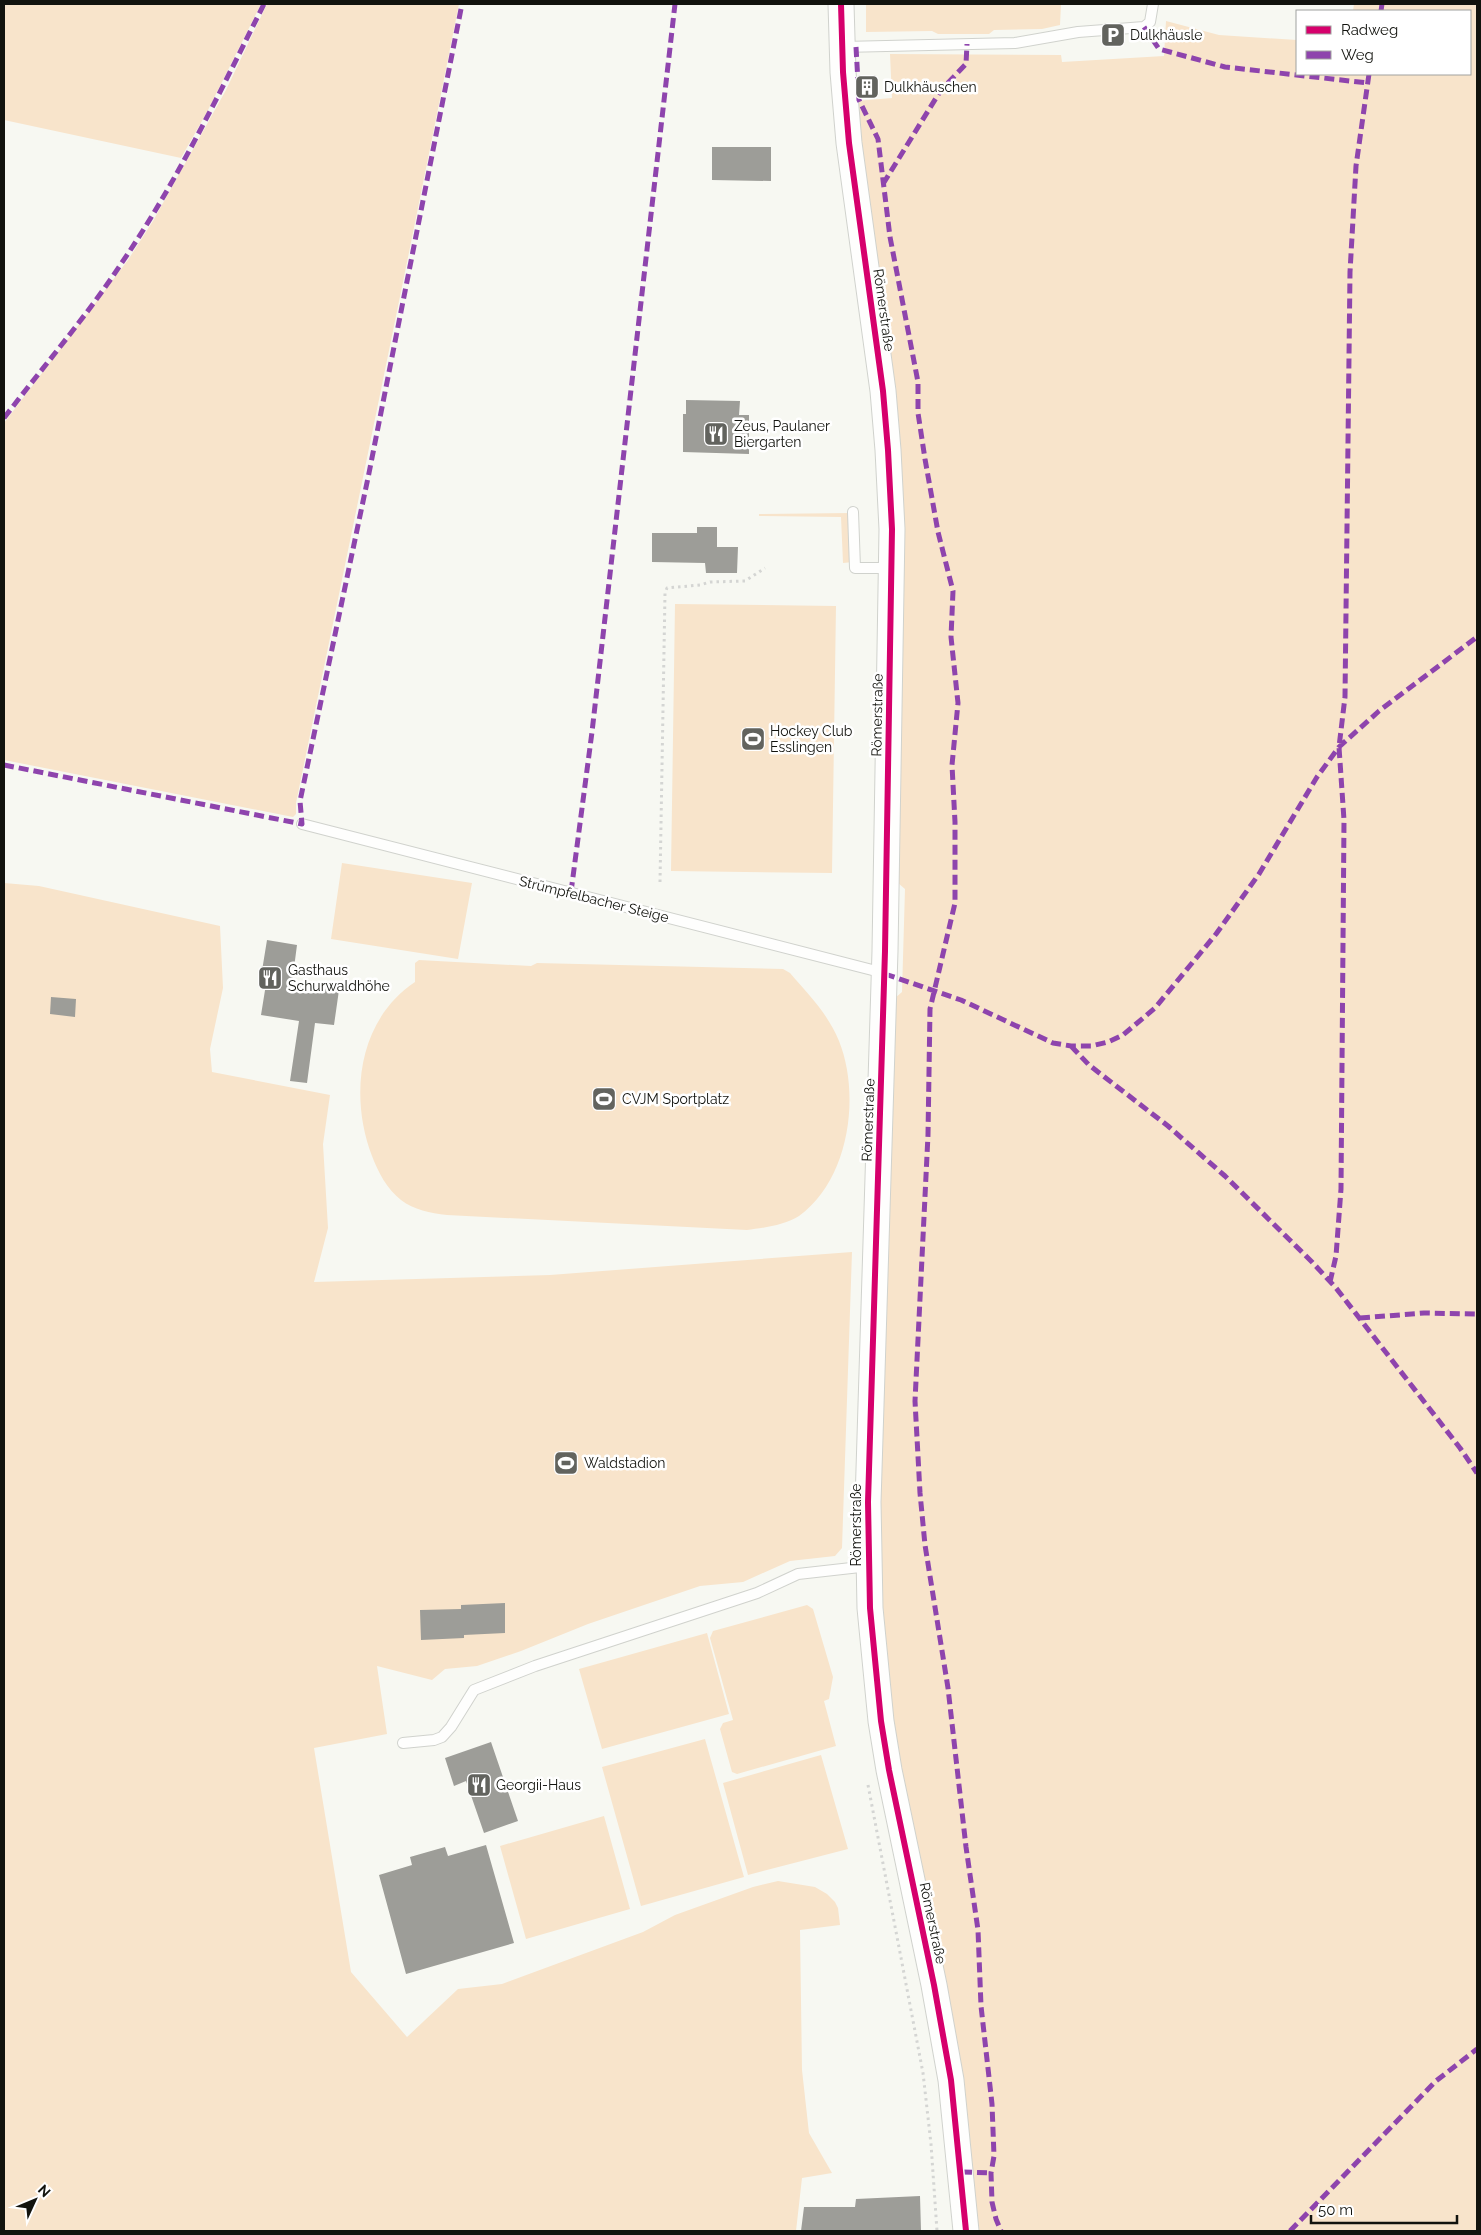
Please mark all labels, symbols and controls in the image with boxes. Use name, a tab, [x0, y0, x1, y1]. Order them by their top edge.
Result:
legend	[1296, 10, 1471, 75]
text: Radweg	[1341, 21, 1398, 39]
parking icon: Dulkhäusle	[1100, 22, 1126, 48]
place label: Dulkhäusle	[1130, 27, 1202, 43]
text: Weg	[1341, 46, 1374, 64]
building icon: Dulkhäuschen	[854, 74, 880, 100]
place label: Dulkhäuschen	[884, 79, 977, 95]
street label: Römerstraße	[870, 268, 898, 352]
place label: Zeus, Paulaner Biergarten	[734, 418, 830, 450]
restaurant icon: Zeus, Paulaner Biergarten	[703, 421, 729, 447]
street label: Römerstraße	[868, 673, 886, 757]
place label: Hockey Club Esslingen	[770, 723, 853, 755]
sports icon: Hockey Club Esslingen	[740, 726, 766, 752]
street label: Strümpfelbacher Steige	[518, 873, 670, 925]
place label: Gasthaus Schurwaldhöhe	[288, 962, 390, 994]
restaurant icon: Gasthaus Schurwaldhöhe	[257, 965, 283, 991]
street label: Römerstraße	[859, 1078, 877, 1162]
sports icon: CVJM Sportplatz	[591, 1086, 617, 1112]
place label: CVJM Sportplatz	[622, 1091, 729, 1107]
sports icon: Waldstadion	[553, 1450, 579, 1476]
place label: Waldstadion	[584, 1455, 665, 1471]
street label: Römerstraße	[848, 1483, 864, 1567]
restaurant icon: Georgii-Haus	[466, 1772, 492, 1798]
place label: Georgii-Haus	[496, 1777, 581, 1793]
street label: Römerstraße	[917, 1881, 949, 1965]
north arrow	[10, 2175, 60, 2225]
text: N	[35, 2182, 54, 2200]
scale bar	[1311, 2192, 1457, 2224]
text: 50 m	[1318, 2201, 1353, 2219]

